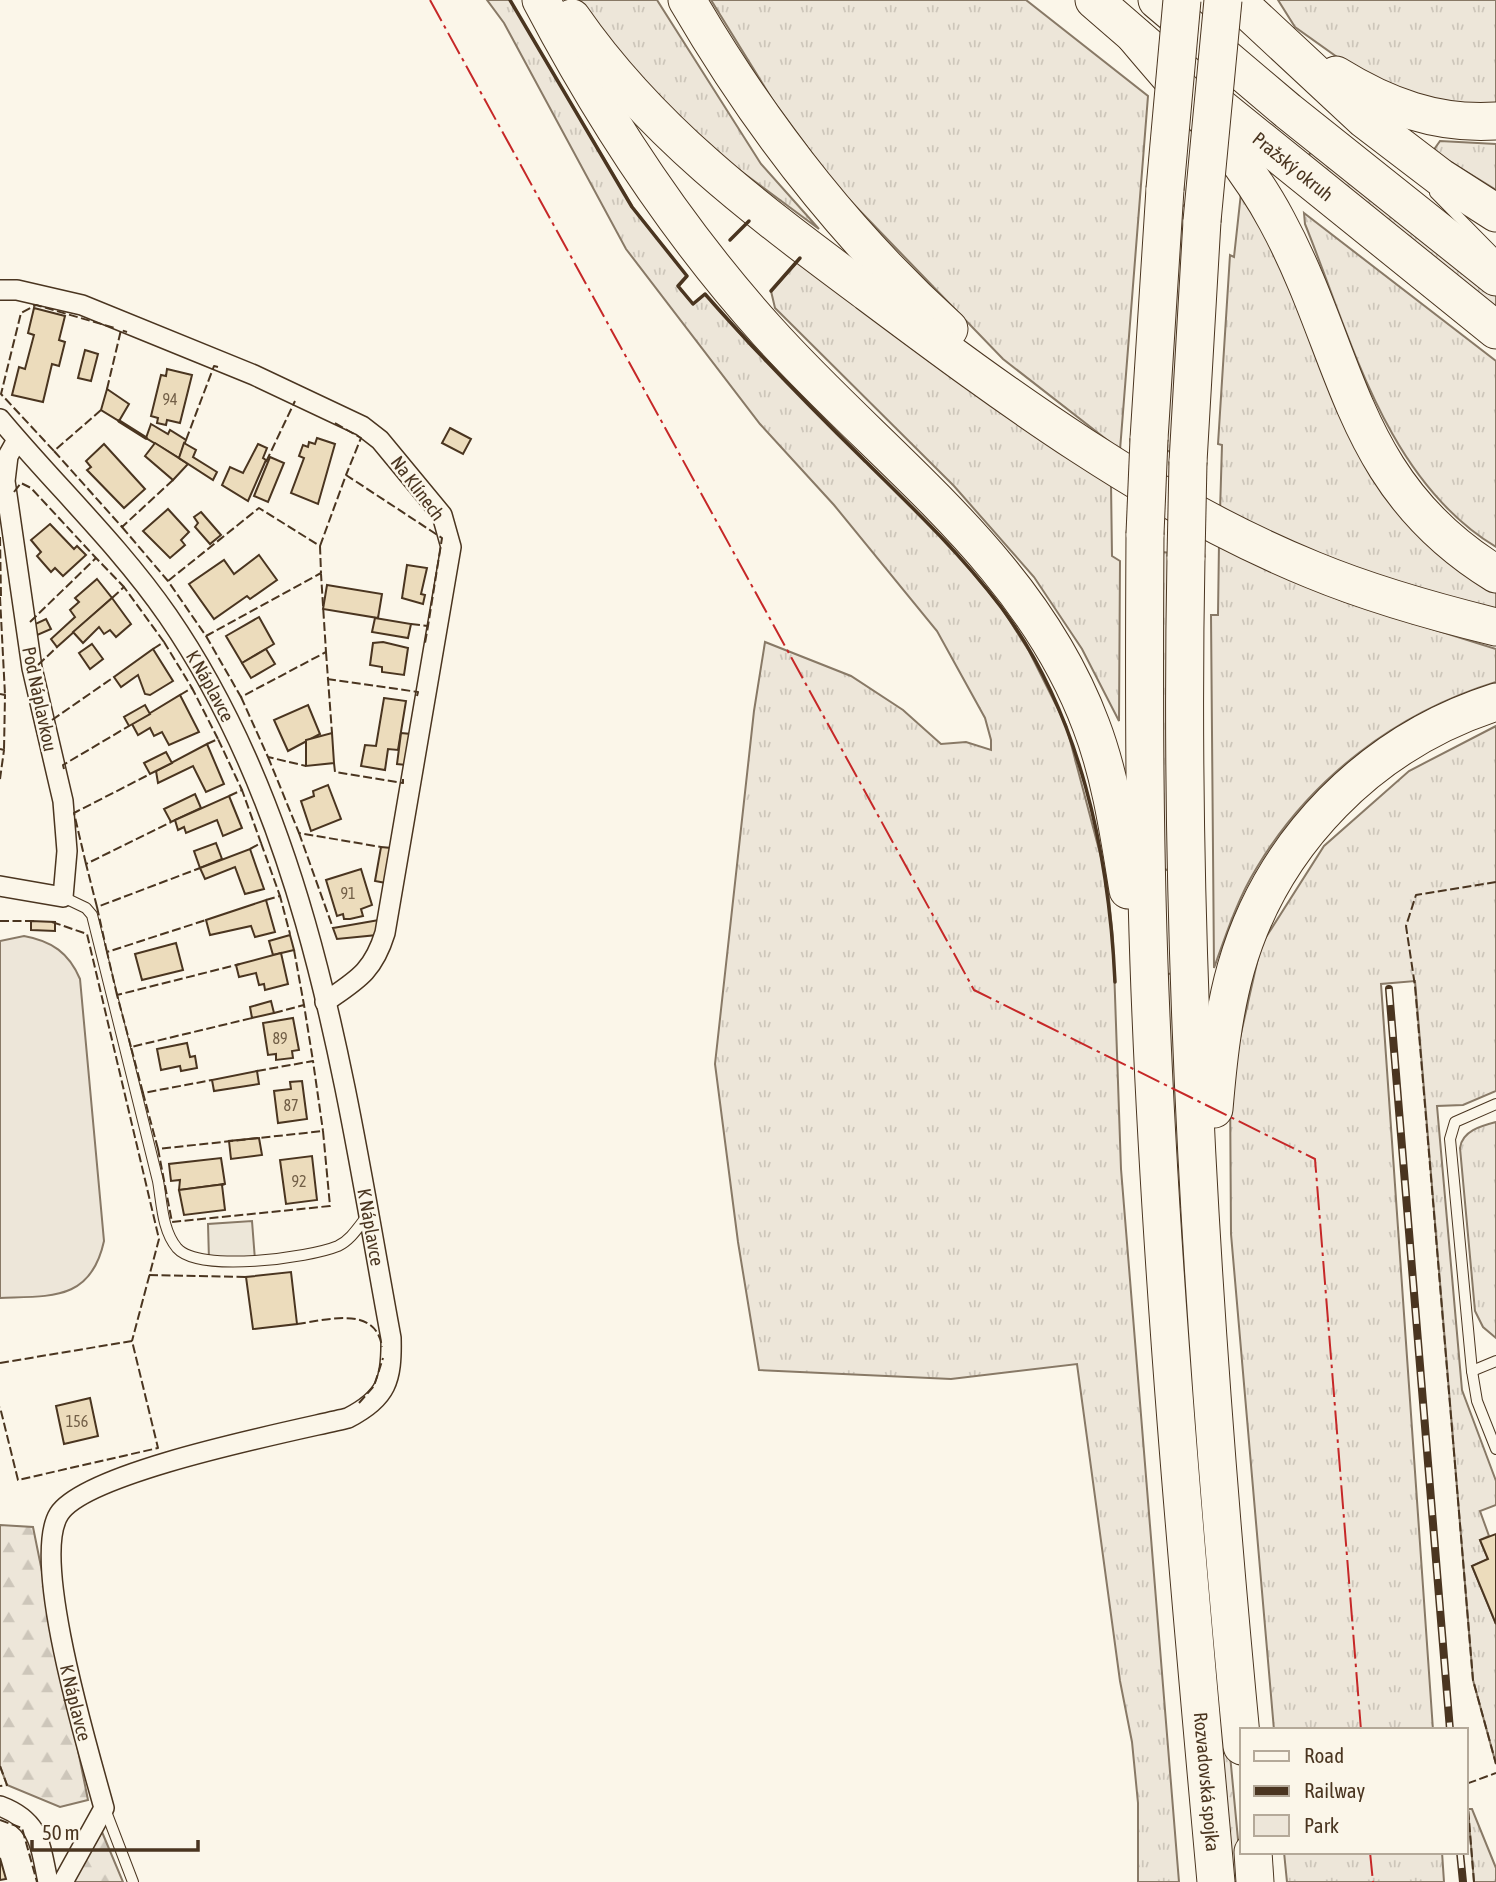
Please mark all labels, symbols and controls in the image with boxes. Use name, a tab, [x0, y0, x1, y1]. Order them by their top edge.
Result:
street label: Pražský okruh	[1248, 127, 1338, 205]
house number: 94	[162, 390, 178, 408]
street label: Na Klínech	[387, 451, 449, 525]
street label: Pod Náplavkou	[18, 645, 62, 753]
street label: K Náplavce	[182, 646, 239, 725]
house number: 91	[340, 884, 356, 902]
house number: 89	[272, 1029, 288, 1047]
house number: 87	[283, 1096, 299, 1114]
house number: 92	[291, 1172, 307, 1190]
street label: K Náplavce	[353, 1187, 389, 1267]
house number: 156	[66, 1412, 88, 1430]
street label: K Náplavce	[56, 1662, 96, 1743]
street label: Rozvadovská spojka	[1190, 1711, 1224, 1853]
legend	[1240, 1728, 1468, 1854]
text: Road	[1304, 1743, 1344, 1767]
text: Railway	[1304, 1778, 1366, 1802]
scale bar	[32, 1808, 198, 1852]
text: Park	[1304, 1813, 1339, 1837]
text: 50 m	[42, 1820, 80, 1844]

